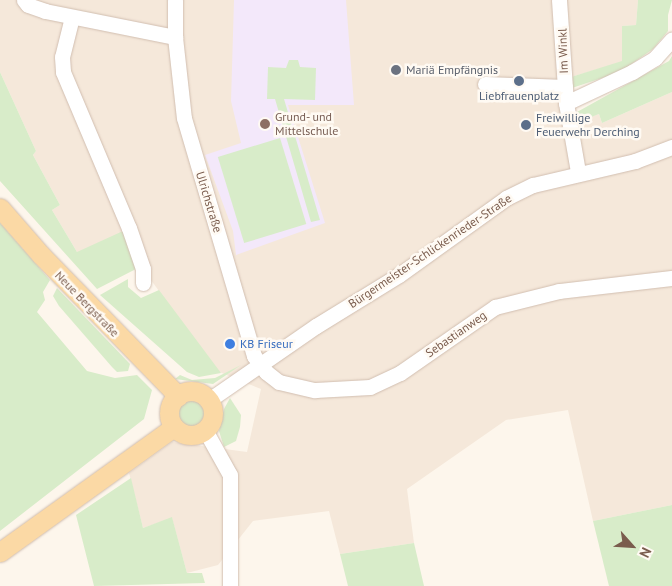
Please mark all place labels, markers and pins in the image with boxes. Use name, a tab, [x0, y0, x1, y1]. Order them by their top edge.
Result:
place label: Mariä Empfängnis	[406, 63, 498, 77]
marker: Mariä Empfängnis	[390, 64, 402, 76]
marker: Liebfrauenplatz	[513, 75, 525, 87]
place label: Liebfrauenplatz	[479, 89, 559, 103]
place label: Grund- und Mittelschule	[275, 110, 338, 138]
place label: Freiwillige Feuerwehr Derching	[536, 111, 640, 139]
marker: Grund- und Mittelschule	[259, 118, 271, 130]
marker: Freiwillige Feuerwehr Derching	[520, 119, 532, 131]
place label: KB Friseur	[240, 337, 293, 351]
marker: KB Friseur	[224, 338, 236, 350]

